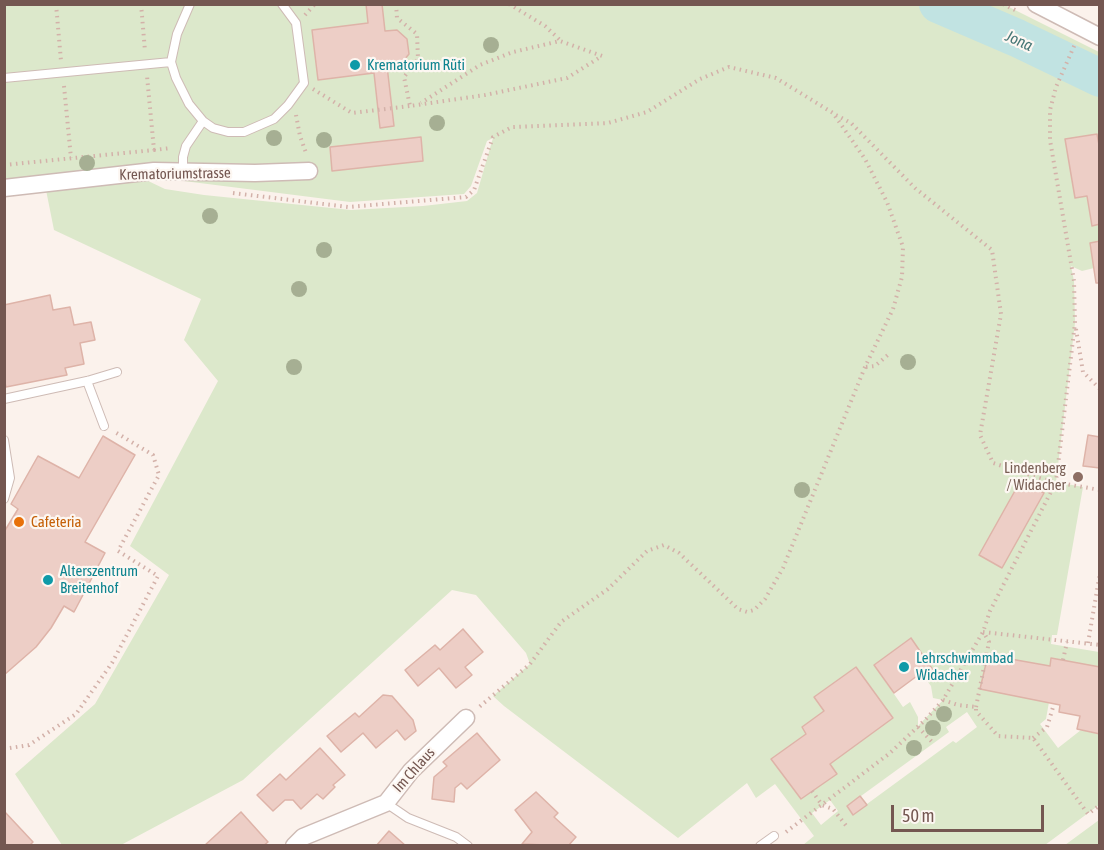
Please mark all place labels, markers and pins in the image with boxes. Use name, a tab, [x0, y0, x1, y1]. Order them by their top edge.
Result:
place label: Krematorium Rüti	[367, 56, 465, 74]
marker: Krematorium Rüti	[348, 58, 362, 72]
place label: Lindenberg / Widacher	[1004, 459, 1066, 494]
marker: Lindenberg / Widacher	[1071, 470, 1085, 484]
place label: Cafeteria	[31, 513, 82, 531]
marker: Cafeteria	[12, 515, 26, 529]
place label: Alterszentrum Breitenhof	[60, 562, 138, 597]
marker: Alterszentrum Breitenhof	[41, 573, 55, 587]
place label: Lehrschwimmbad Widacher	[916, 649, 1014, 684]
marker: Lehrschwimmbad Widacher	[897, 660, 911, 674]

